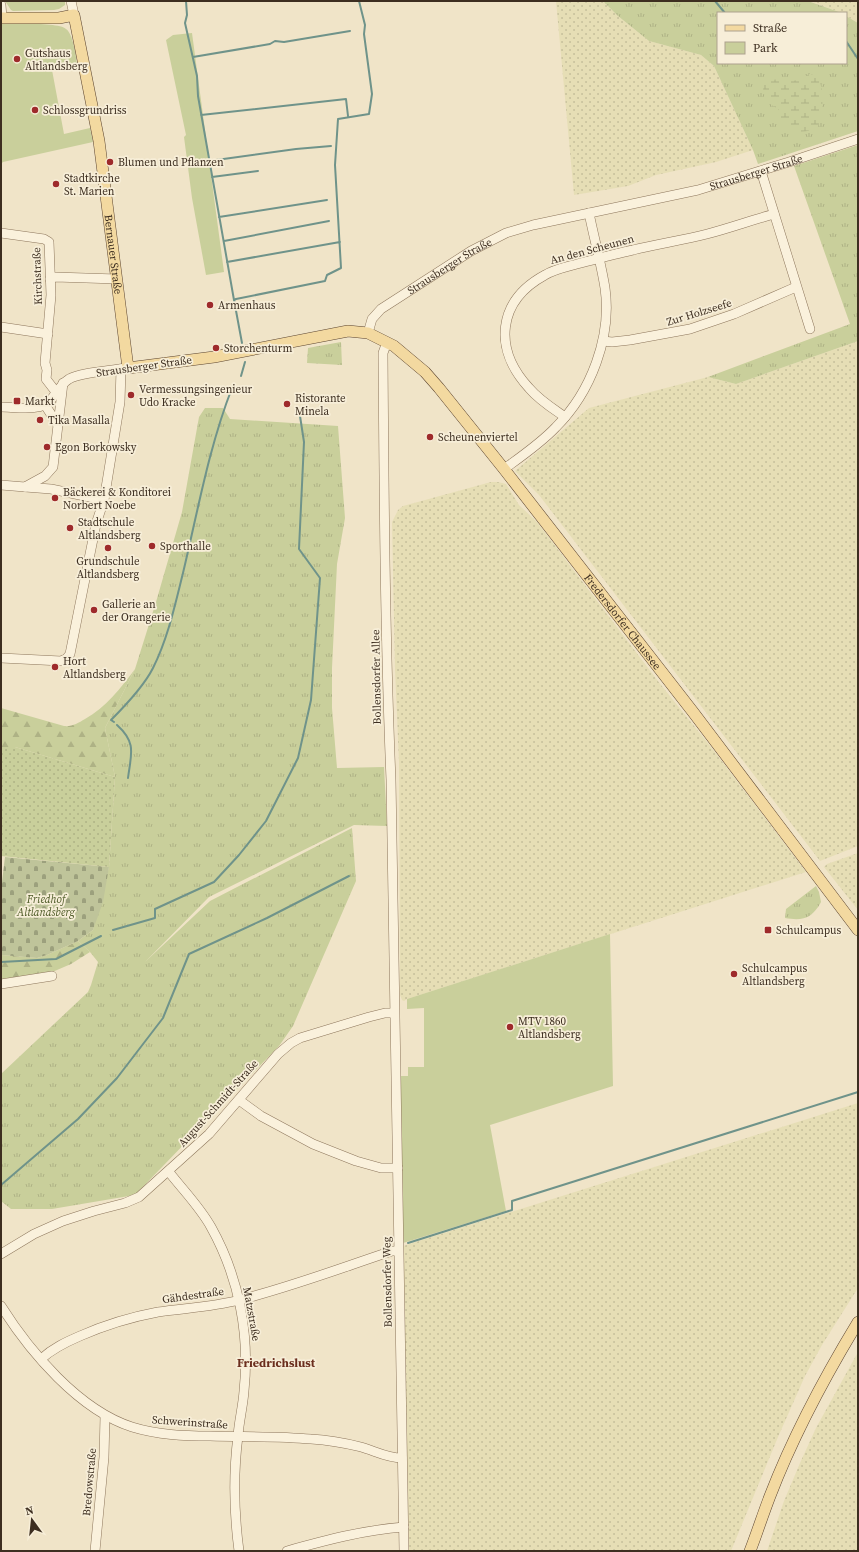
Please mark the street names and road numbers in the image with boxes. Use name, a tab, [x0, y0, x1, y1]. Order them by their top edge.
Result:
street label: Strausberger Straße	[708, 151, 805, 194]
street label: Bernauer Straße	[100, 214, 126, 295]
street label: An den Scheunen	[549, 231, 636, 268]
street label: Strausberger Straße	[405, 234, 495, 298]
street label: Kirchstraße	[29, 247, 46, 305]
street label: Zur Holzseefe	[665, 295, 734, 330]
street label: Strausberger Straße	[95, 352, 193, 381]
street label: Fredersdorfer Chaussee	[580, 571, 665, 673]
street label: Bollensdorfer Allee	[368, 629, 385, 725]
street label: August-Schmidt-Straße	[175, 1056, 262, 1150]
street label: Bollensdorfer Weg	[379, 1236, 396, 1327]
street label: Gähdestraße	[161, 1284, 225, 1307]
street label: Matzstraße	[239, 1286, 264, 1343]
street label: Schwerinstraße	[151, 1412, 229, 1433]
street label: Bredowstraße	[79, 1447, 100, 1517]

